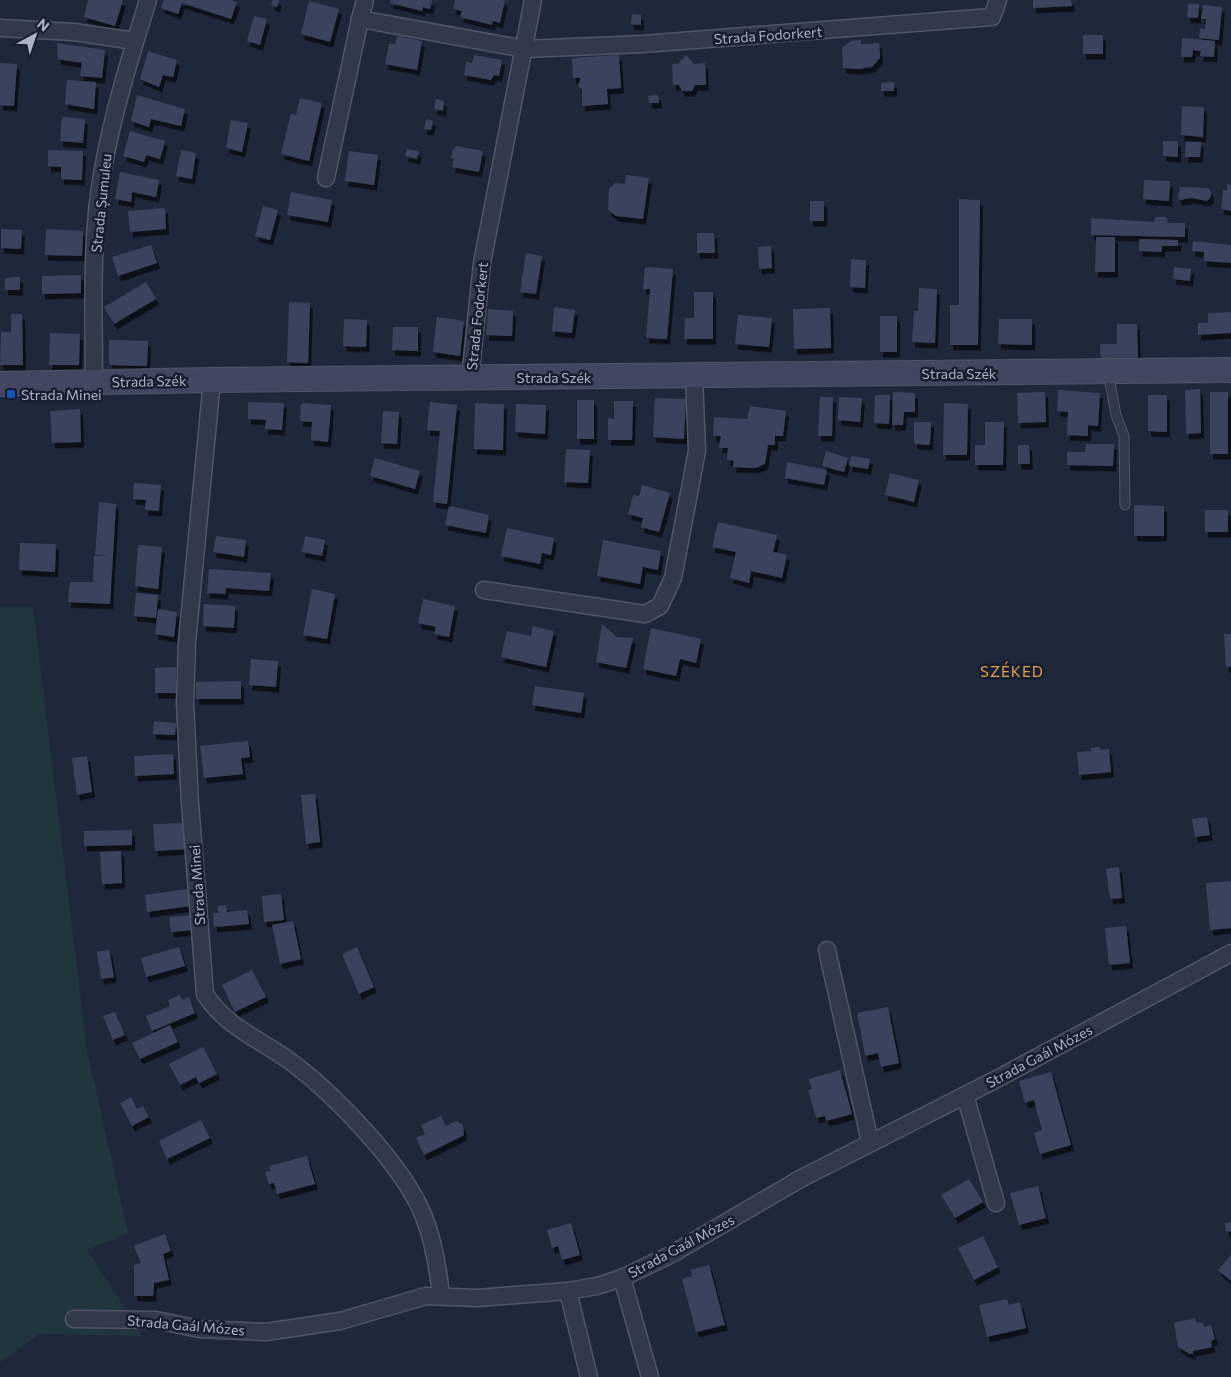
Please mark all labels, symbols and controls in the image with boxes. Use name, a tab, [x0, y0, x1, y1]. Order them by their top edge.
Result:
north arrow	[10, 10, 60, 60]
text: N	[34, 15, 53, 35]
street label: Strada Fodorkert	[713, 23, 823, 47]
street label: Strada Șumuleu	[87, 153, 116, 253]
street label: Strada Fodorkert	[463, 261, 491, 371]
street label: Strada Szék	[922, 365, 997, 382]
street label: Strada Szék	[517, 369, 592, 386]
street label: Strada Szék	[111, 372, 187, 390]
place label: Strada Minei	[21, 386, 102, 403]
marker: Strada Minei	[5, 388, 17, 400]
district label: SZÉKED	[980, 661, 1044, 680]
street label: Strada Minei	[186, 844, 208, 926]
street label: Strada Gaál Mózes	[983, 1021, 1095, 1091]
street label: Strada Gaál Mózes	[625, 1211, 737, 1281]
street label: Strada Gaál Mózes	[126, 1311, 246, 1339]

